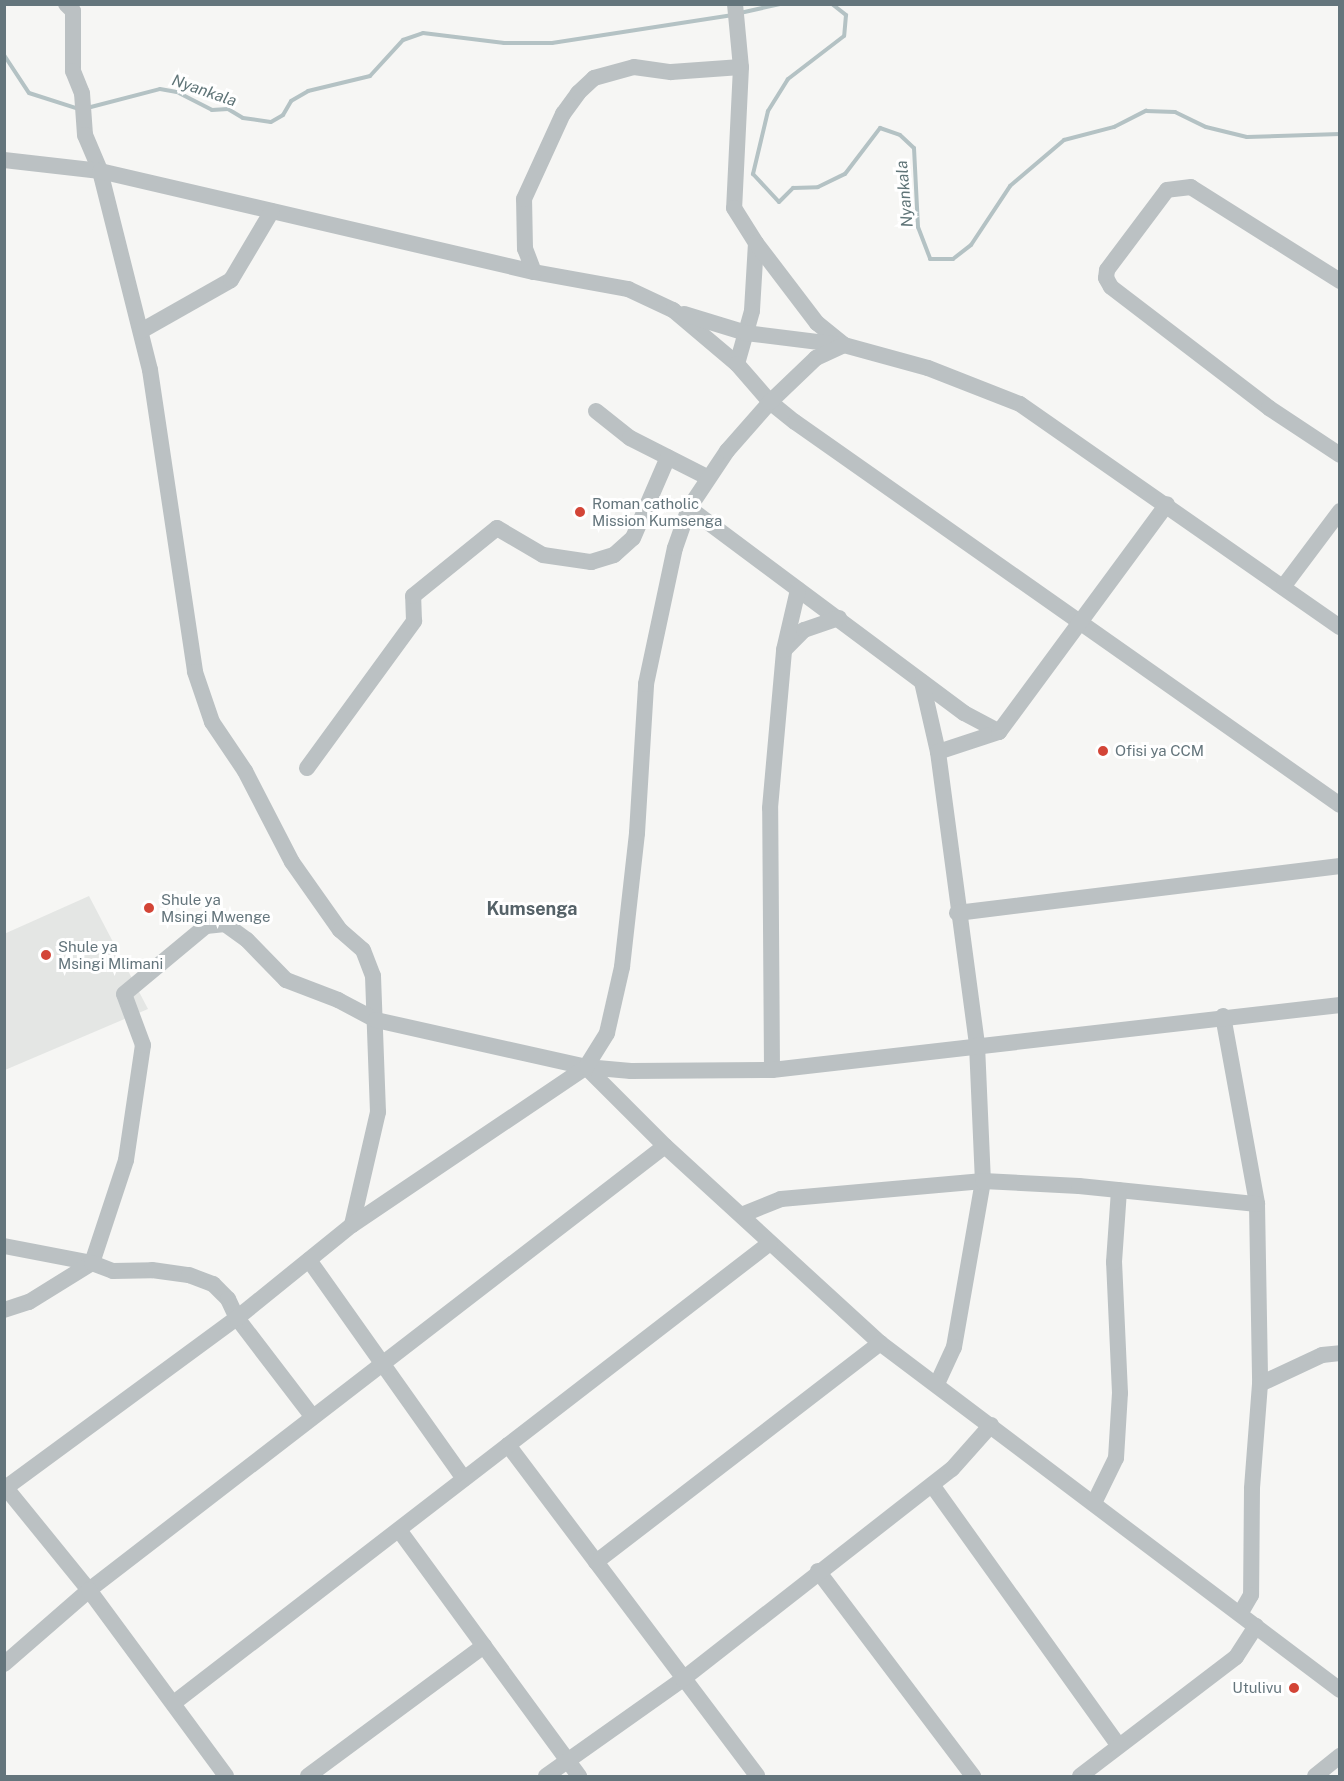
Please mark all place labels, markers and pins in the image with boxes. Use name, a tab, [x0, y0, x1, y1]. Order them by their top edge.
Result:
place label: Roman catholic Mission Kumsenga	[592, 494, 722, 529]
marker: Roman catholic Mission Kumsenga	[573, 505, 587, 519]
place label: Ofisi ya CCM	[1115, 742, 1204, 760]
marker: Ofisi ya CCM	[1096, 744, 1110, 758]
place label: Shule ya Msingi Mwenge	[161, 890, 271, 925]
marker: Shule ya Msingi Mwenge	[142, 901, 156, 915]
place label: Shule ya Msingi Mlimani	[58, 937, 163, 972]
marker: Shule ya Msingi Mlimani	[39, 948, 53, 962]
place label: Utulivu	[1232, 1679, 1282, 1697]
marker: Utulivu	[1287, 1681, 1301, 1695]

